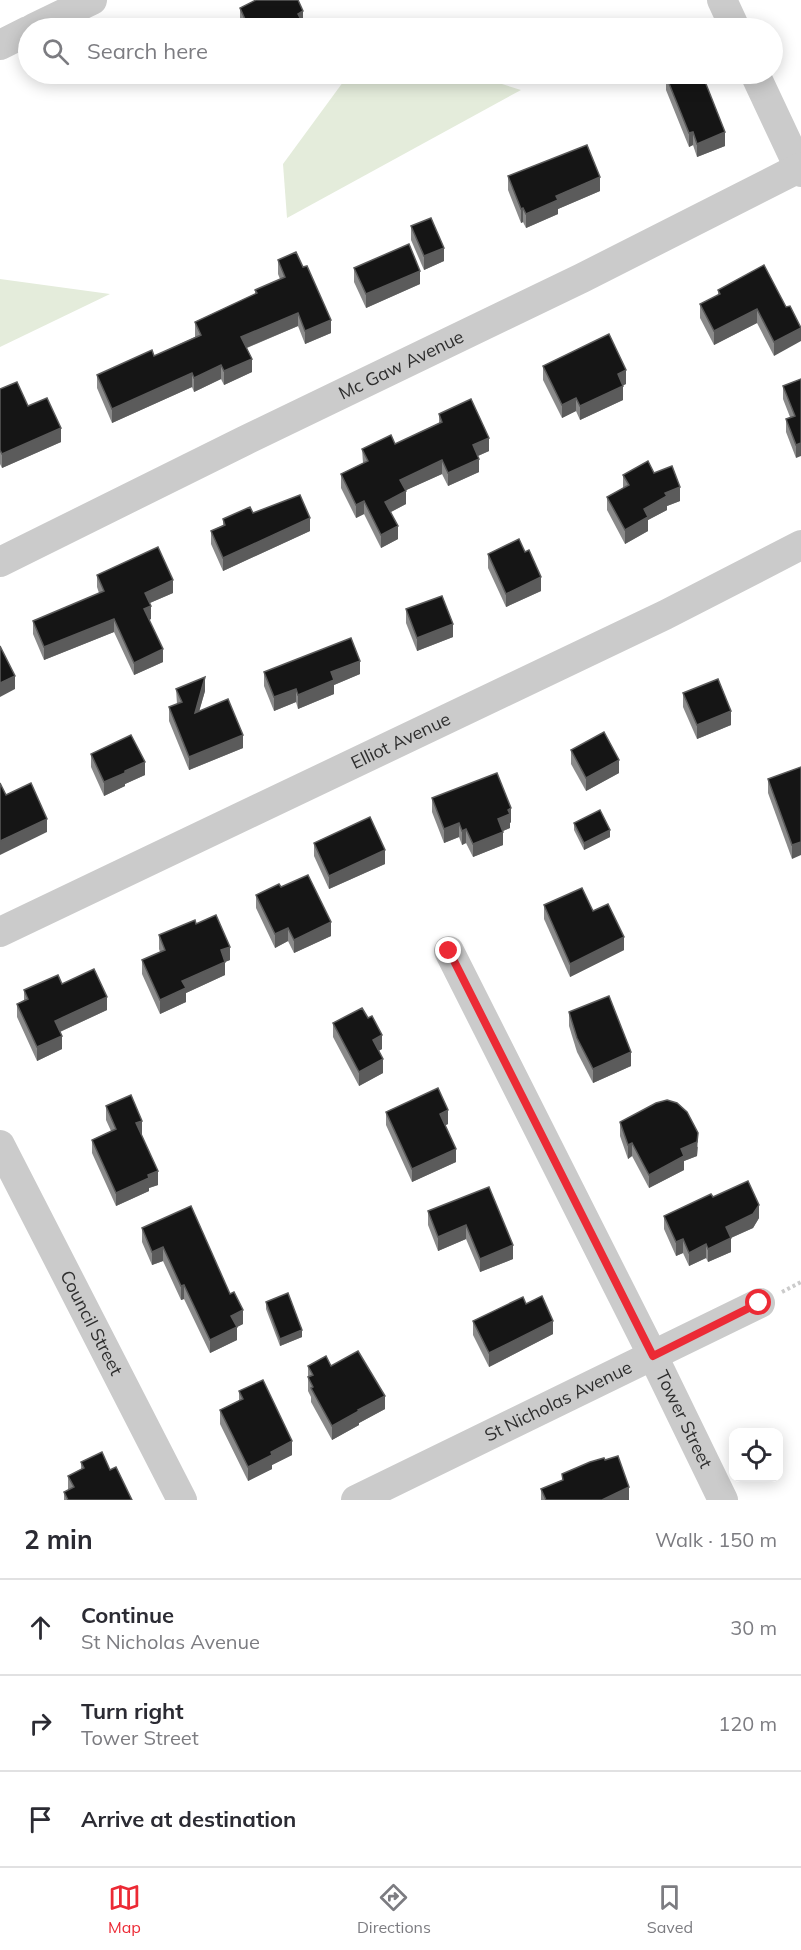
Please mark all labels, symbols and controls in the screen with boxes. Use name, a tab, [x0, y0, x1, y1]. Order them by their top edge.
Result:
search box	[18, 18, 783, 84]
icon: search	[39, 35, 72, 68]
text: Search here	[87, 37, 208, 65]
street label: Mc Gaw Avenue	[335, 325, 467, 405]
street label: Elliot Avenue	[347, 707, 454, 774]
route end	[435, 937, 461, 963]
street label: Council Street	[55, 1266, 128, 1379]
route start	[745, 1289, 771, 1315]
street label: St Nicholas Avenue	[481, 1355, 636, 1447]
street label: Tower Street	[651, 1366, 718, 1472]
map controls	[729, 1428, 783, 1482]
button: locate	[729, 1428, 783, 1482]
text: 2 min	[24, 1523, 93, 1556]
text: Walk · 150 m	[655, 1527, 777, 1552]
text: Continue	[81, 1601, 174, 1629]
icon: ahead	[24, 1611, 57, 1644]
text: 30 m	[730, 1615, 777, 1640]
text: St Nicholas Avenue	[81, 1629, 260, 1654]
text: Turn right	[81, 1697, 184, 1725]
icon: right	[24, 1707, 57, 1740]
text: 120 m	[718, 1711, 777, 1736]
text: Tower Street	[81, 1725, 199, 1750]
icon: arrive	[24, 1803, 57, 1836]
text: Arrive at destination	[81, 1805, 296, 1833]
tab: Map	[108, 1881, 141, 1937]
tab: Directions	[357, 1881, 431, 1937]
tab: Saved	[647, 1881, 693, 1937]

